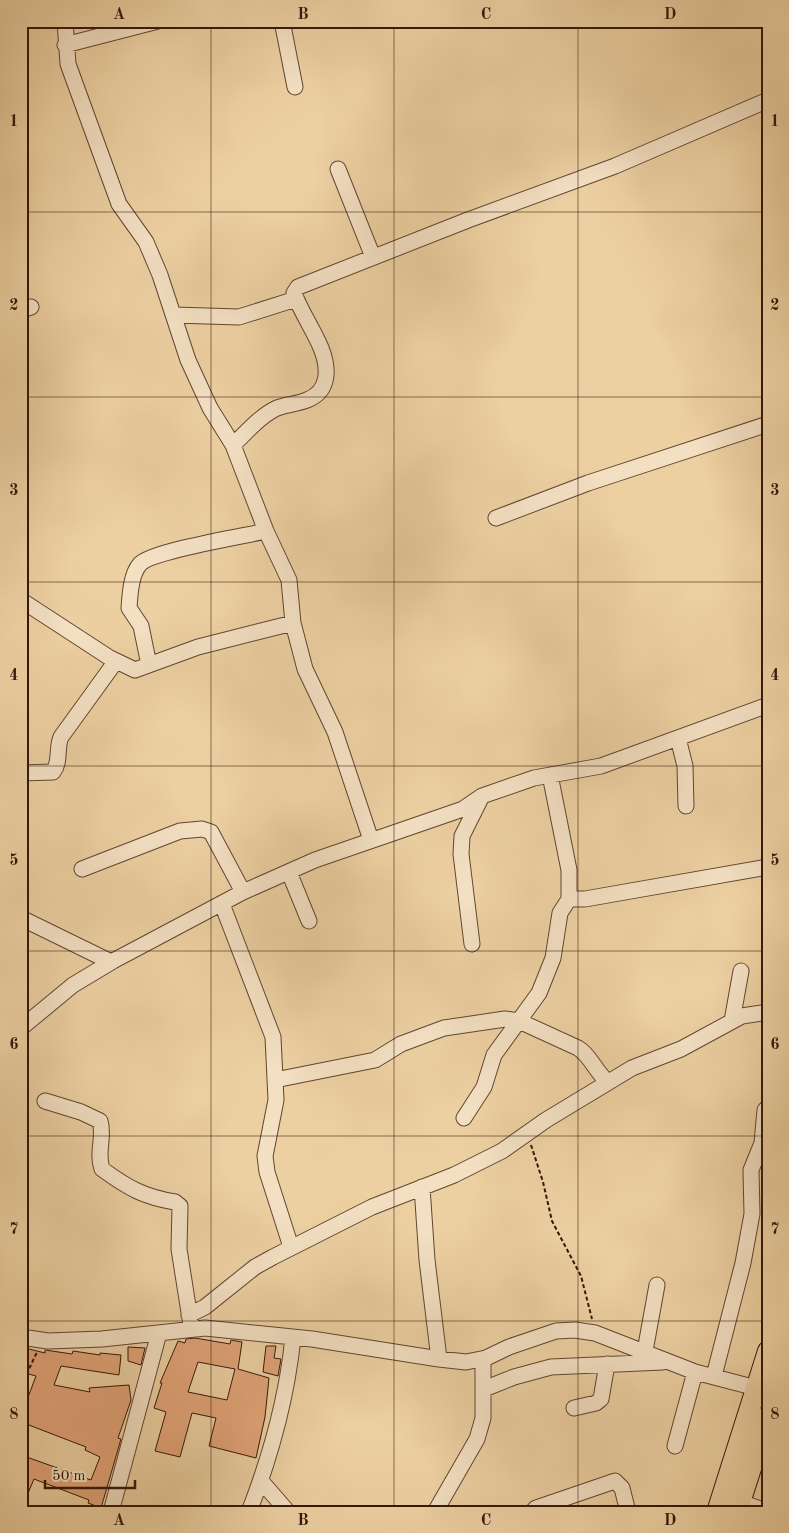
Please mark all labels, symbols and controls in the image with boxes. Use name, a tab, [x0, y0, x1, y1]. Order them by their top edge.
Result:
text: A	[113, 7, 125, 23]
text: B	[297, 7, 309, 23]
text: C	[481, 7, 491, 23]
text: D	[664, 7, 676, 23]
text: 1	[9, 114, 19, 130]
text: 1	[770, 114, 780, 130]
text: 2	[9, 298, 19, 314]
text: 2	[770, 298, 780, 314]
text: 3	[9, 483, 19, 499]
text: 3	[770, 483, 780, 499]
text: 4	[9, 668, 19, 684]
text: 4	[770, 668, 780, 684]
text: 5	[9, 853, 19, 869]
text: 5	[770, 853, 780, 869]
text: 6	[9, 1037, 19, 1053]
text: 6	[770, 1037, 780, 1053]
text: 7	[9, 1222, 19, 1238]
text: 7	[770, 1222, 780, 1238]
text: 8	[9, 1407, 19, 1423]
text: 8	[770, 1407, 780, 1423]
scale bar	[45, 1458, 135, 1490]
text: 50 m	[52, 1469, 86, 1484]
text: A	[113, 1513, 125, 1529]
text: B	[297, 1513, 309, 1529]
text: C	[481, 1513, 491, 1529]
text: D	[664, 1513, 676, 1529]

